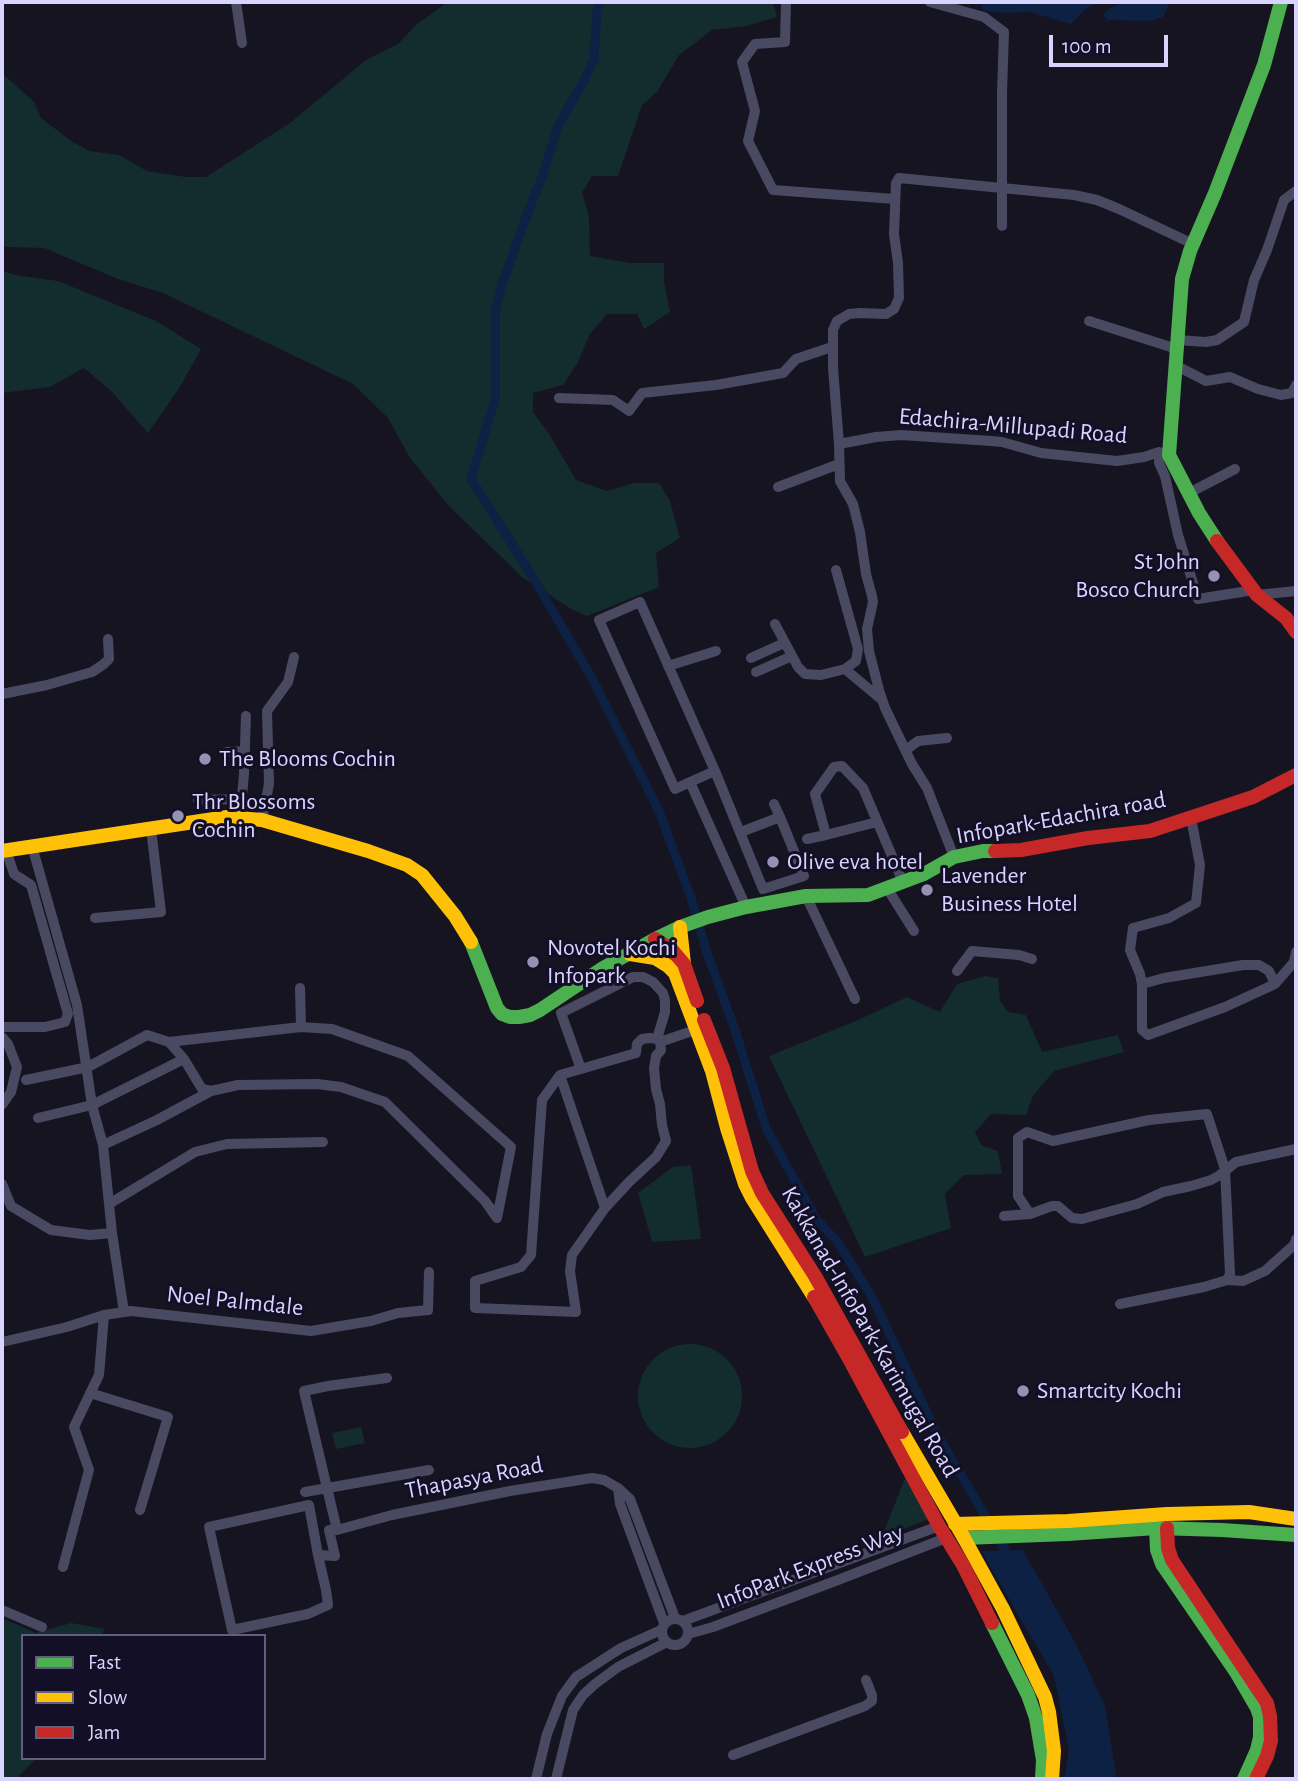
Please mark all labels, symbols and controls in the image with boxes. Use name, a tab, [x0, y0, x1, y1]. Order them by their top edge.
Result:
scale bar	[1053, 21, 1172, 65]
text: 100 m	[1062, 36, 1112, 57]
street label: Edachira-Millupadi Road	[898, 402, 1128, 450]
place label: St John Bosco Church	[1075, 548, 1200, 604]
marker: St John Bosco Church	[1206, 568, 1222, 584]
place label: The Blooms Cochin	[219, 745, 396, 773]
marker: The Blooms Cochin	[197, 751, 213, 767]
street label: Infopark-Edachira road	[954, 785, 1168, 851]
place label: Thr Blossoms Cochin	[192, 788, 315, 844]
marker: Thr Blossoms Cochin	[170, 808, 186, 824]
place label: Olive eva hotel	[787, 848, 923, 876]
marker: Olive eva hotel	[765, 854, 781, 870]
place label: Lavender Business Hotel	[941, 862, 1078, 918]
marker: Lavender Business Hotel	[919, 882, 935, 898]
place label: Novotel Kochi Infopark	[547, 934, 676, 990]
marker: Novotel Kochi Infopark	[525, 954, 541, 970]
street label: Kakkanad-InfoPark-Karimugal Road	[775, 1181, 965, 1483]
street label: Noel Palmdale	[165, 1280, 305, 1322]
place label: Smartcity Kochi	[1037, 1377, 1182, 1405]
marker: Smartcity Kochi	[1015, 1383, 1031, 1399]
street label: Thapasya Road	[403, 1451, 545, 1505]
street label: InfoPark Express Way	[713, 1518, 907, 1616]
legend	[21, 1634, 266, 1760]
text: Fast	[88, 1652, 121, 1673]
text: Slow	[88, 1687, 127, 1708]
text: Jam	[88, 1722, 120, 1743]

